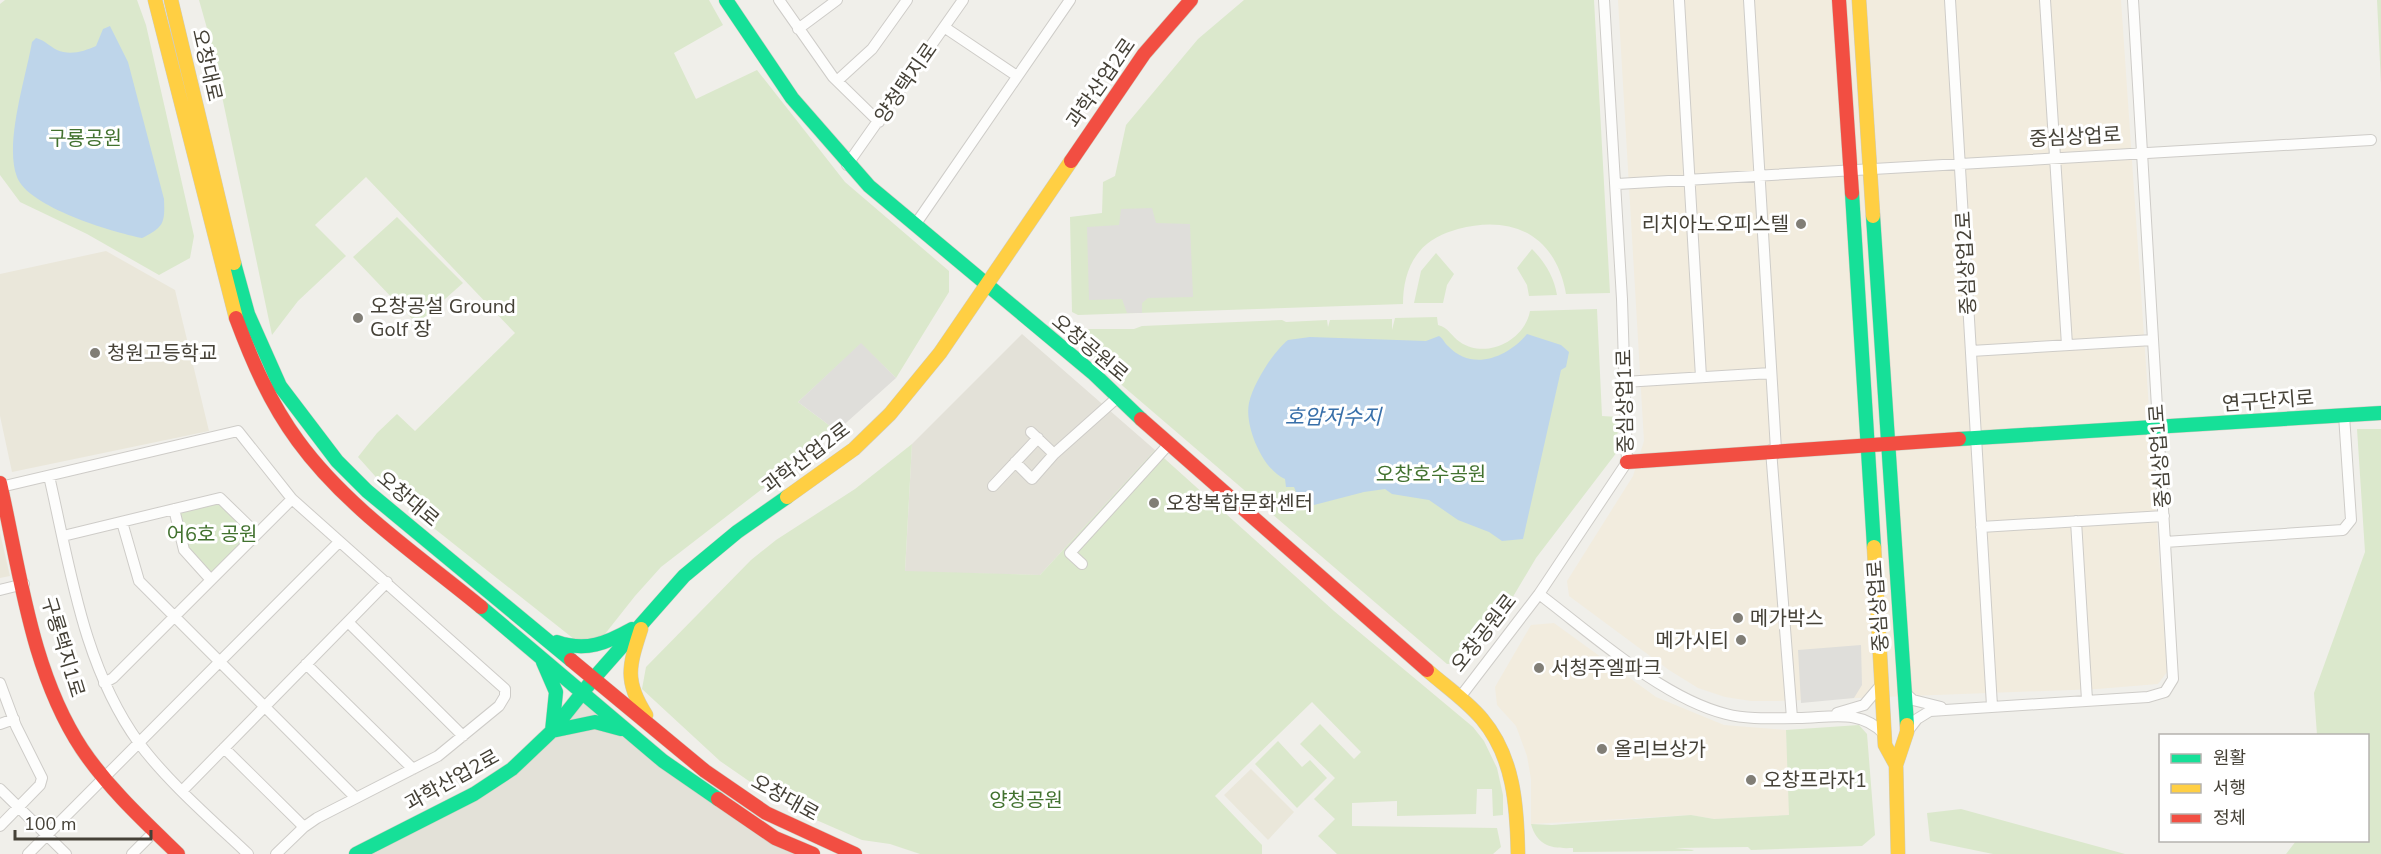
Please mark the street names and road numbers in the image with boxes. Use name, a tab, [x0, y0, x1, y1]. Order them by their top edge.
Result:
street label: 오창대로	[186, 26, 228, 104]
street label: 과학산업2로	[1060, 33, 1142, 133]
street label: 양청택지로	[869, 38, 943, 128]
street label: 중심상업로	[2028, 121, 2122, 153]
street label: 중심상업2로	[1950, 210, 1982, 316]
street label: 오창공원로	[1046, 308, 1134, 388]
street label: 중심상업1로	[1611, 349, 1639, 453]
street label: 연구단지로	[2221, 384, 2315, 418]
street label: 중심상업1로	[2143, 403, 2177, 509]
street label: 과학산업2로	[756, 416, 856, 500]
street label: 오창대로	[371, 465, 445, 533]
street label: 중심상업로	[1861, 559, 1895, 653]
street label: 오창공원로	[1445, 588, 1523, 678]
street label: 구룡택지1로	[35, 593, 91, 701]
street label: 과학산업2로	[400, 743, 504, 817]
street label: 오창대로	[746, 768, 824, 828]

